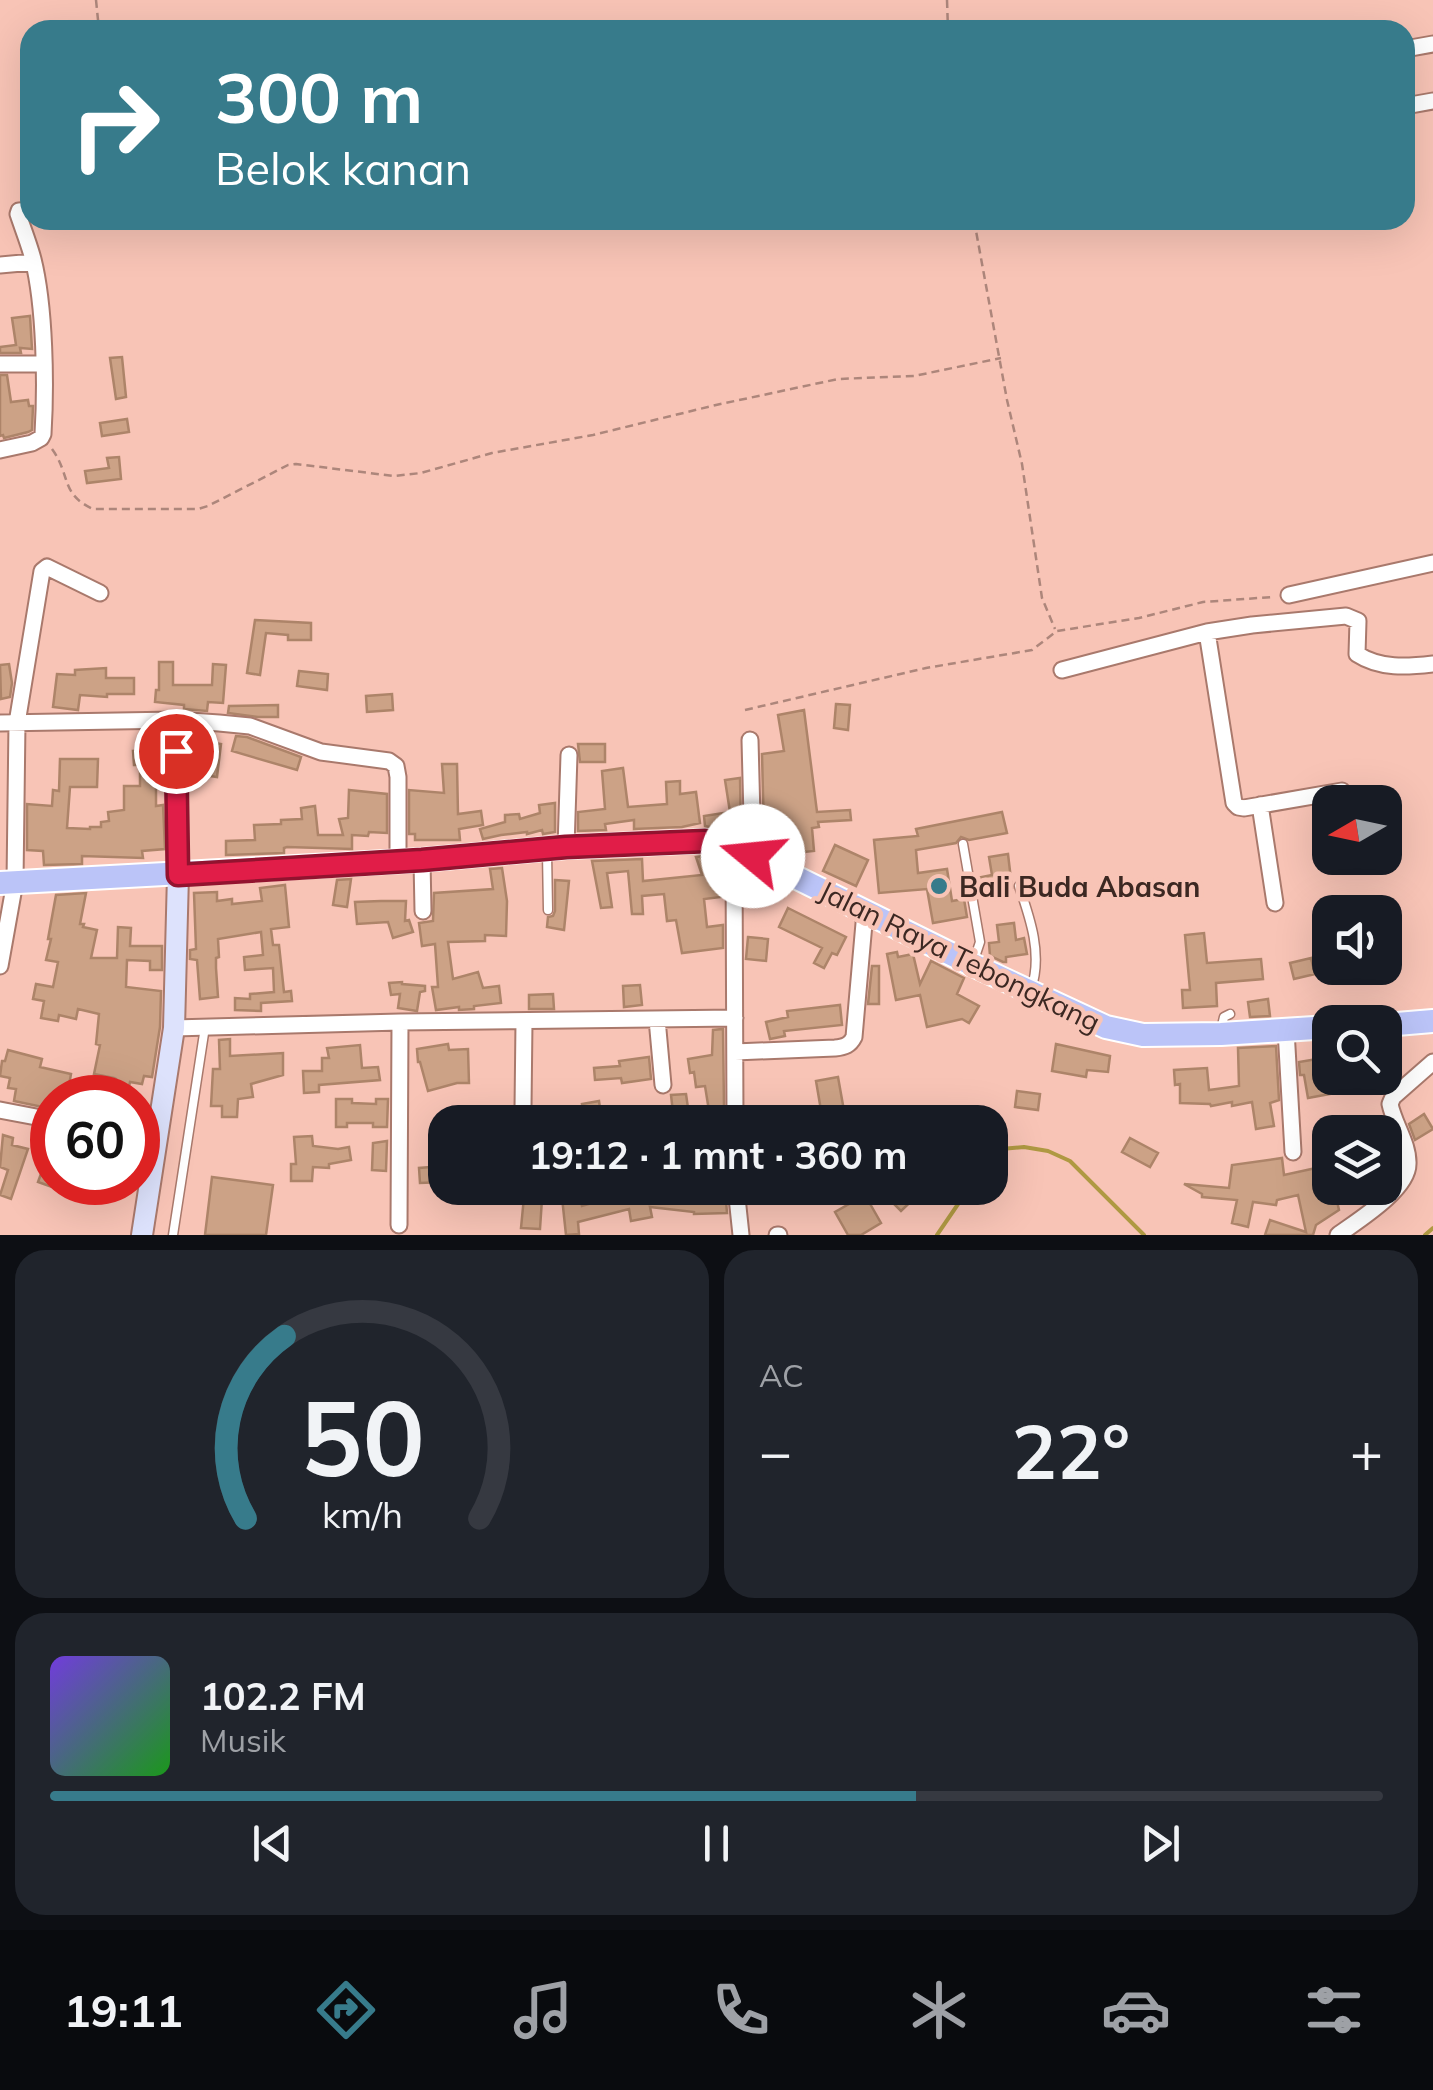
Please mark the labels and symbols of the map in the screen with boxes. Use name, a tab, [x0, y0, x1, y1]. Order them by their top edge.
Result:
pin	[134, 709, 219, 794]
north arrow	[1312, 785, 1402, 875]
position arrow	[701, 804, 805, 908]
place label: Bali Buda Abasan	[959, 869, 1200, 904]
street label: Jalan Raya Tebongkang	[814, 873, 1106, 1039]
marker: Bali Buda Abasan	[928, 875, 950, 897]
speed limit sign: 60	[30, 1075, 160, 1205]

